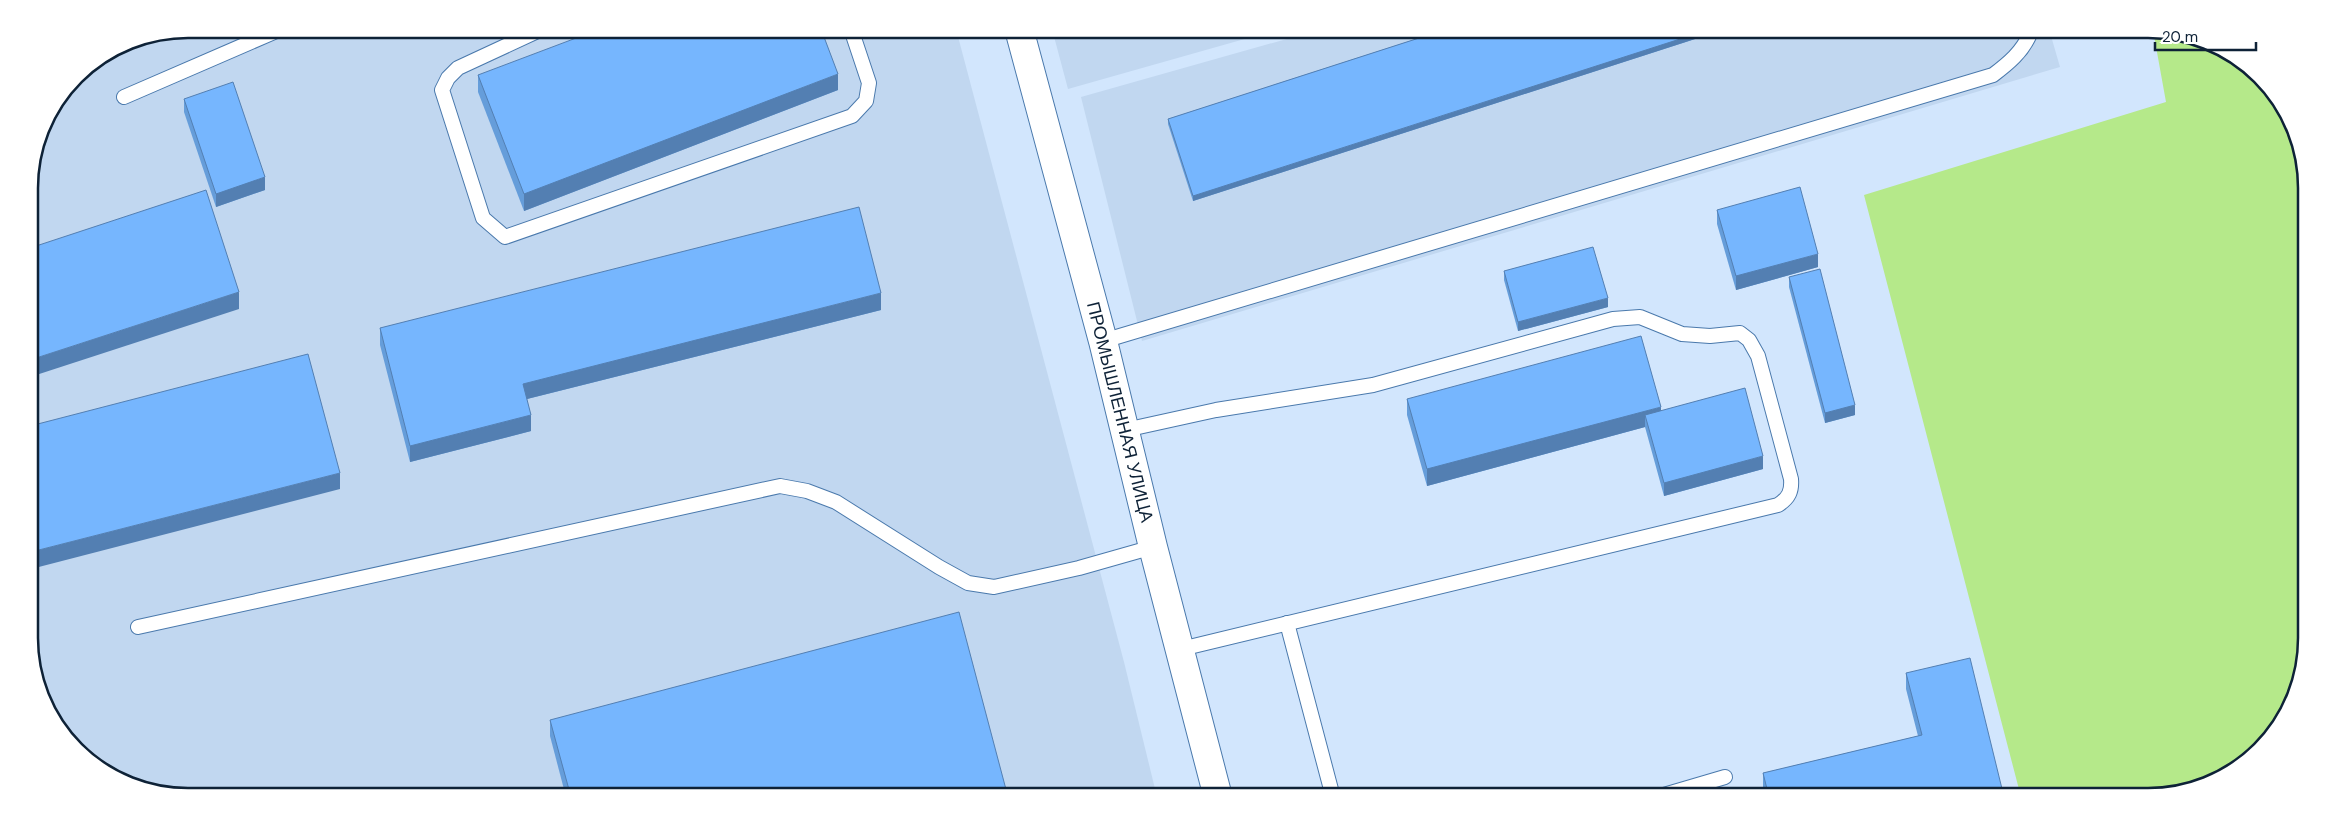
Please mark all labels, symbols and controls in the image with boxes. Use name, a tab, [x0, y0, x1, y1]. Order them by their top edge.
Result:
scale bar	[2155, 20, 2256, 52]
text: 20 m	[2162, 27, 2198, 47]
street label: ПРОМЫШЛЕННАЯ УЛИЦА	[1081, 299, 1159, 525]

